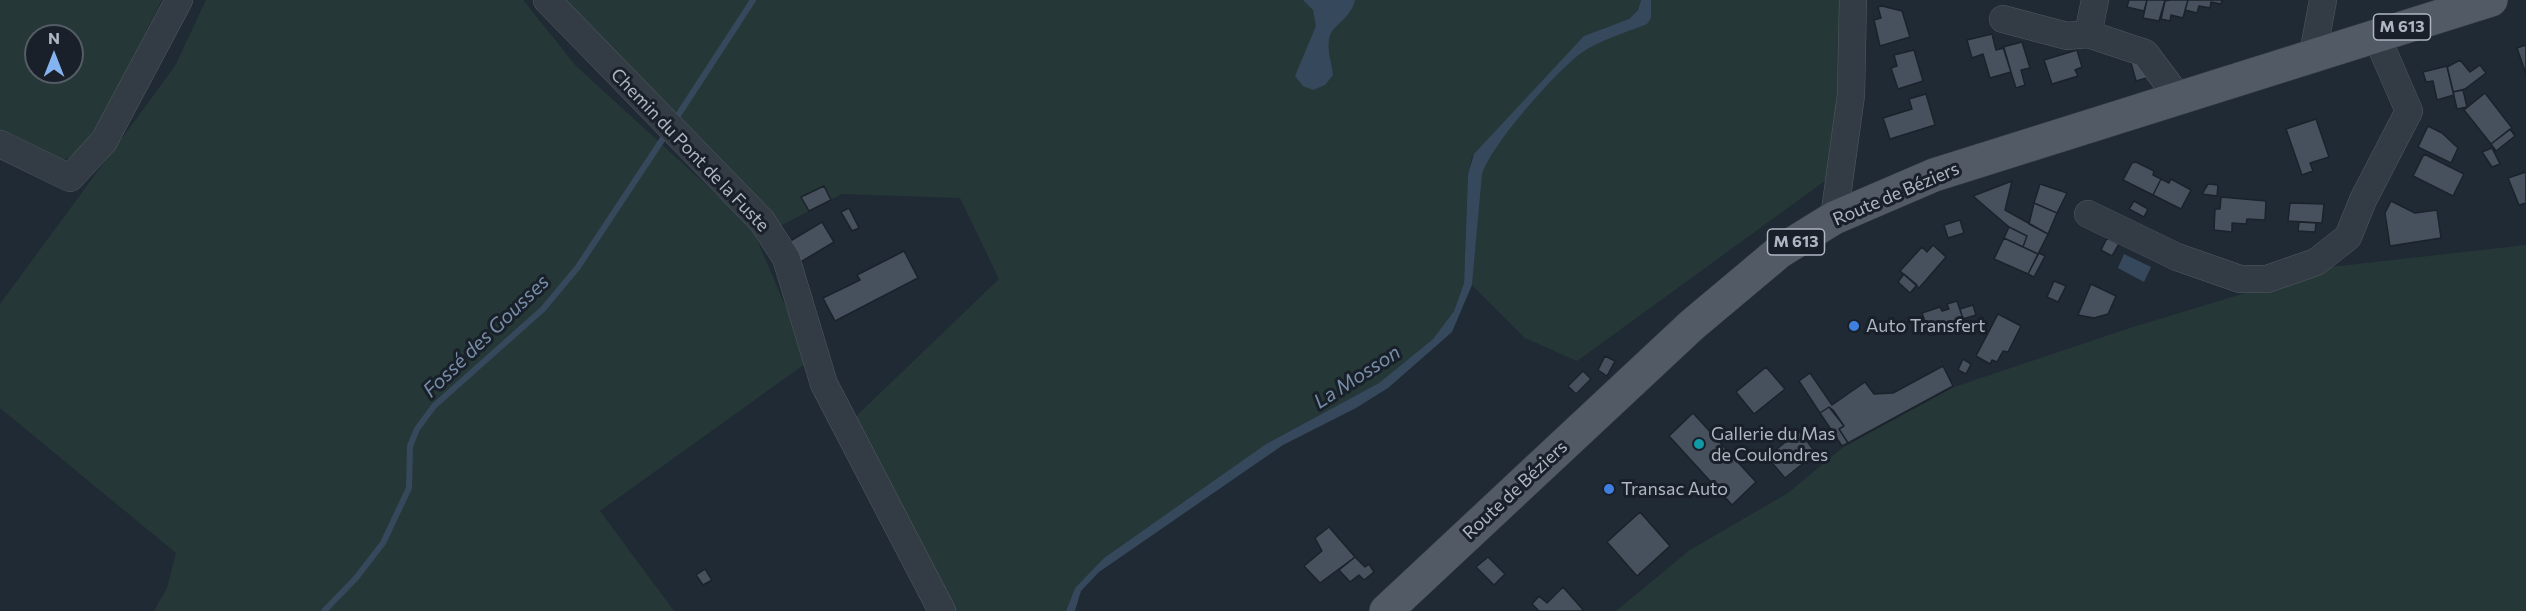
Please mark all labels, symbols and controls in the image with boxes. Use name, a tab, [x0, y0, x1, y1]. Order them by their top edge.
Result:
road number: M 613	[2374, 14, 2430, 40]
north arrow	[24, 24, 84, 84]
text: N	[48, 28, 60, 47]
street label: Chemin du Pont de la Fuste	[606, 64, 774, 236]
street label: Route de Béziers	[1830, 158, 1962, 230]
road number: M 613	[1768, 229, 1824, 255]
water label: Fossé des Gousses	[418, 270, 554, 402]
place label: Auto Transfert	[1866, 315, 1985, 337]
marker: Auto Transfert	[1847, 319, 1861, 333]
water label: La Mosson	[1309, 340, 1405, 414]
place label: Gallerie du Mas de Coulondres	[1711, 423, 1836, 466]
street label: Route de Béziers	[1458, 436, 1572, 544]
marker: Gallerie du Mas de Coulondres	[1692, 437, 1706, 451]
place label: Transac Auto	[1621, 478, 1728, 500]
marker: Transac Auto	[1602, 482, 1616, 496]

